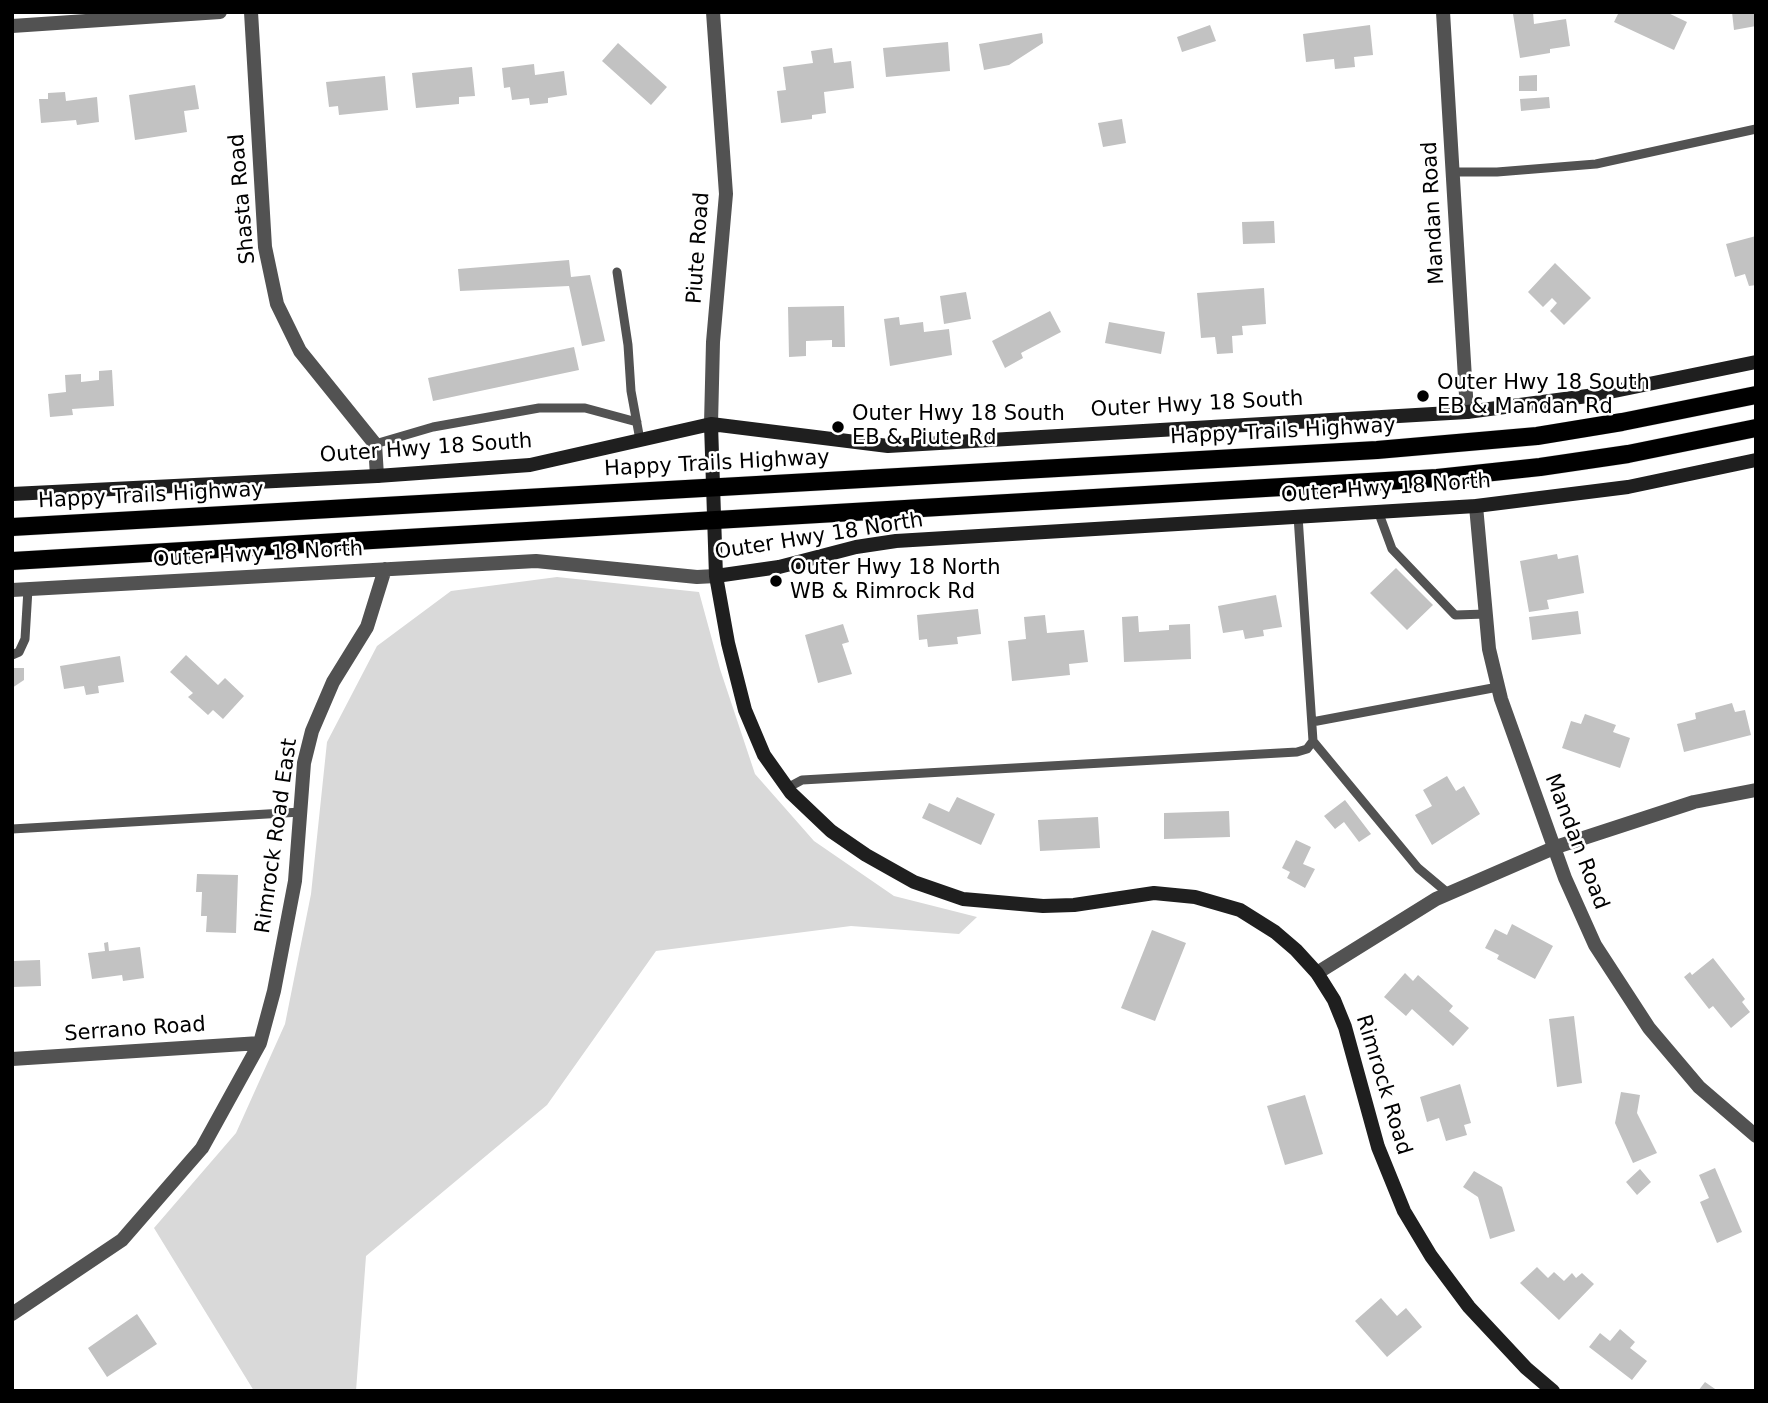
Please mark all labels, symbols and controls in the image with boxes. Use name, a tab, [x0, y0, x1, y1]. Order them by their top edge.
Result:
street label: Shasta Road	[225, 133, 261, 265]
street label: Mandan Road	[1418, 141, 1450, 285]
street label: Piute Road	[683, 191, 715, 305]
place label: Outer Hwy 18 South EB & Mandan Rd	[1437, 371, 1650, 421]
street label: Outer Hwy 18 South	[1090, 387, 1304, 423]
marker: Outer Hwy 18 South EB & Mandan Rd	[1415, 388, 1431, 404]
place label: Outer Hwy 18 South EB & Piute Rd	[852, 402, 1065, 452]
street label: Happy Trails Highway	[1170, 414, 1396, 450]
marker: Outer Hwy 18 South EB & Piute Rd	[830, 419, 846, 435]
street label: Outer Hwy 18 South	[319, 429, 533, 469]
street label: Happy Trails Highway	[604, 446, 830, 482]
street label: Outer Hwy 18 North	[1280, 469, 1492, 509]
street label: Happy Trails Highway	[38, 478, 264, 514]
street label: Outer Hwy 18 North	[713, 508, 925, 566]
street label: Outer Hwy 18 North	[152, 537, 364, 573]
place label: Outer Hwy 18 North WB & Rimrock Rd	[790, 556, 1001, 606]
marker: Outer Hwy 18 North WB & Rimrock Rd	[768, 573, 784, 589]
street label: Rimrock Road East	[251, 737, 303, 935]
street label: Mandan Road	[1539, 771, 1613, 913]
street label: Serrano Road	[64, 1012, 206, 1048]
street label: Rimrock Road	[1350, 1012, 1416, 1158]

